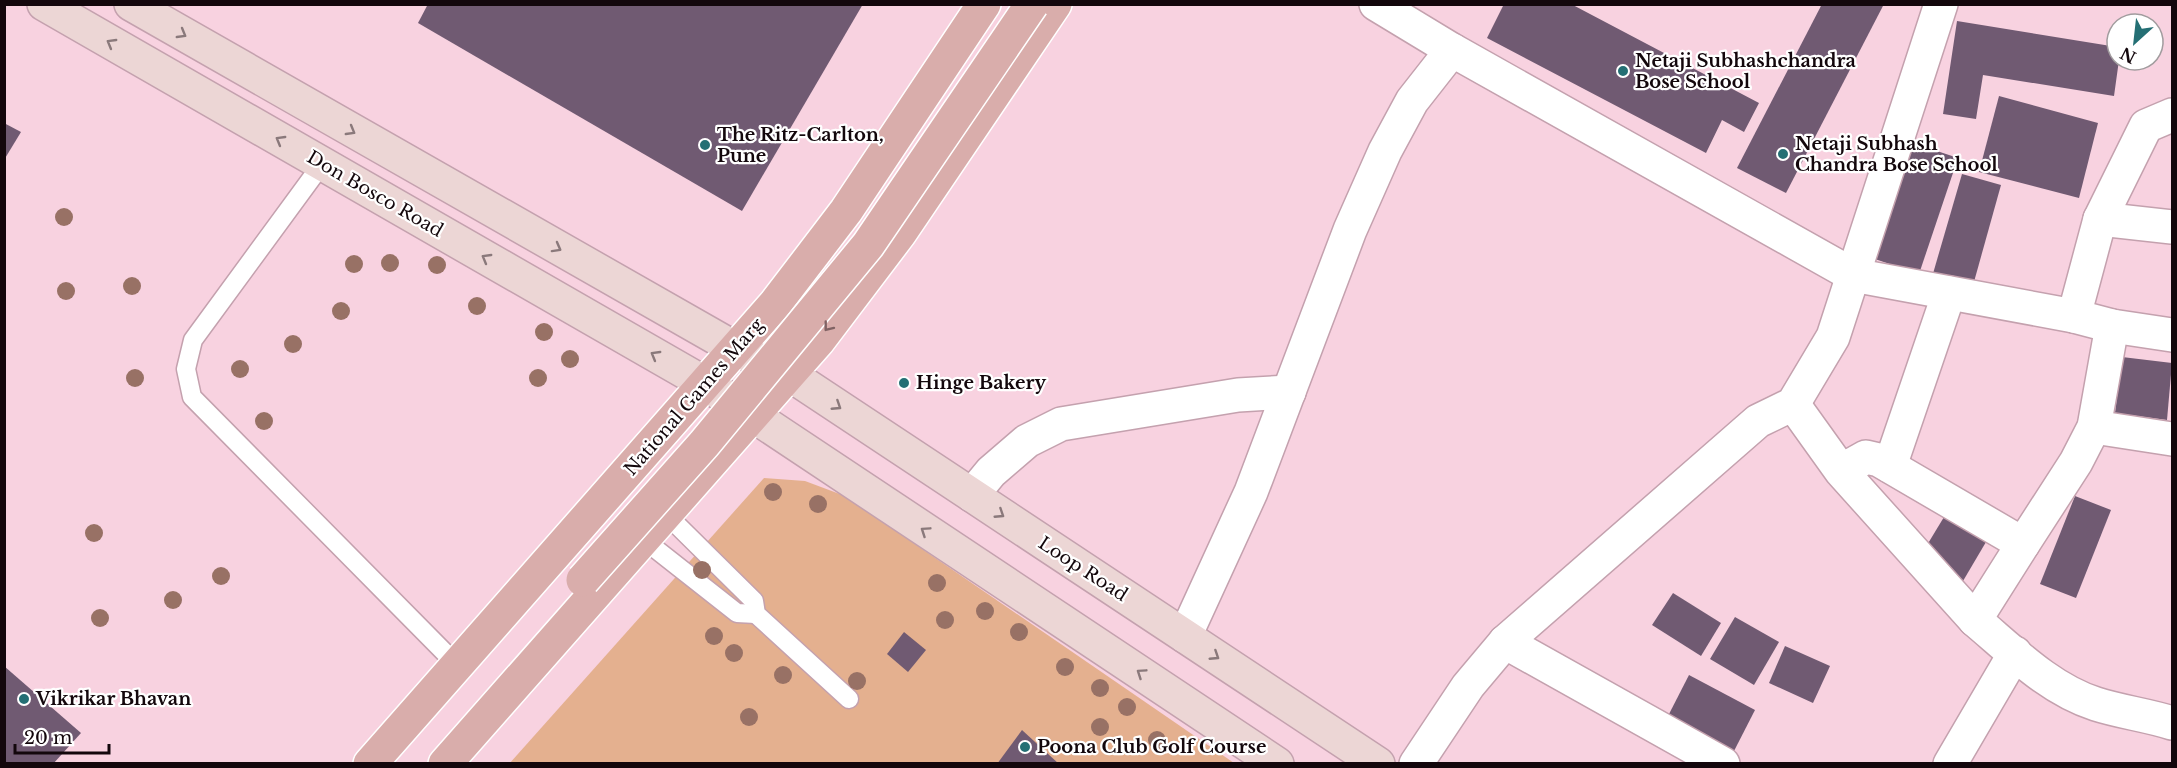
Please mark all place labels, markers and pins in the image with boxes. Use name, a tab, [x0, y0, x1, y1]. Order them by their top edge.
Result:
place label: Netaji Subhashchandra Bose School	[1635, 50, 1856, 93]
marker: Netaji Subhashchandra Bose School	[1616, 64, 1630, 78]
place label: The Ritz-Carlton, Pune	[717, 124, 884, 167]
place label: Netaji Subhash Chandra Bose School	[1795, 133, 1998, 176]
marker: The Ritz-Carlton, Pune	[698, 138, 712, 152]
marker: Netaji Subhash Chandra Bose School	[1776, 147, 1790, 161]
place label: Hinge Bakery	[916, 372, 1046, 394]
marker: Hinge Bakery	[897, 376, 911, 390]
place label: Vikrikar Bhavan	[35, 688, 191, 710]
marker: Vikrikar Bhavan	[17, 692, 31, 706]
place label: Poona Club Golf Course	[1037, 736, 1266, 758]
marker: Poona Club Golf Course	[1018, 740, 1032, 754]

